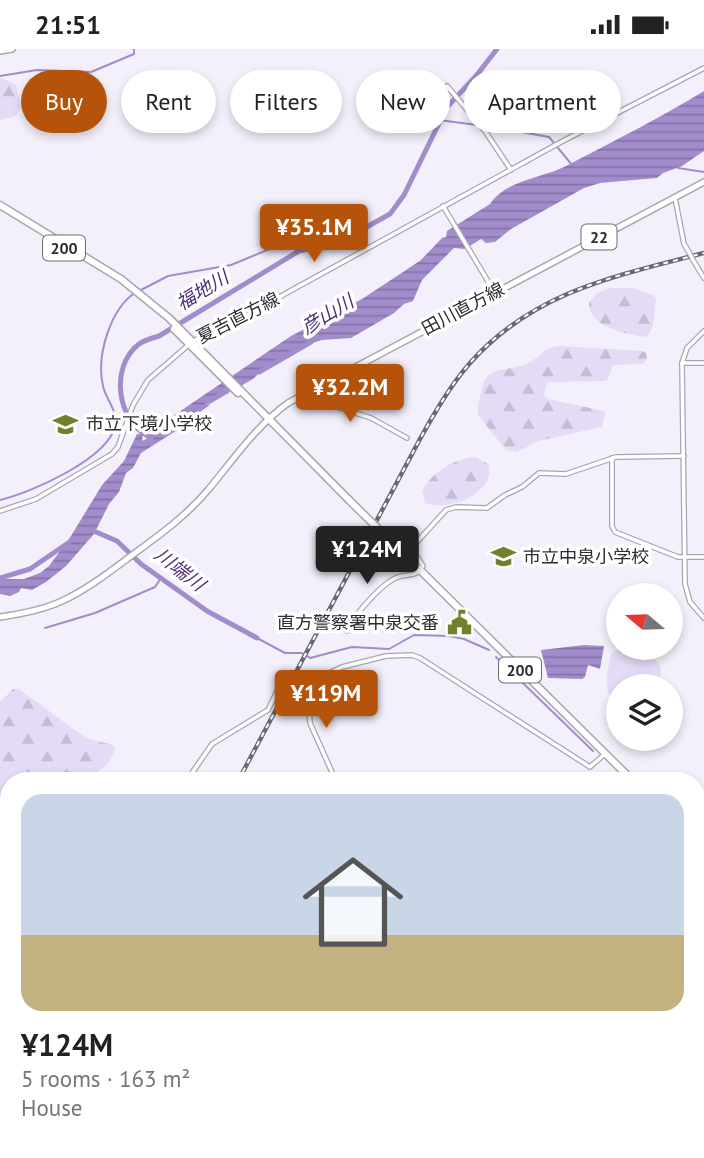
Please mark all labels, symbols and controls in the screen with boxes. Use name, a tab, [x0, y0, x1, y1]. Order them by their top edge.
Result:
text: 21:51	[35, 8, 101, 41]
chip: Buy	[21, 70, 107, 133]
chip: Rent	[121, 70, 216, 133]
chip: Filters	[230, 70, 342, 133]
chip: New	[356, 70, 450, 133]
chip: Apartment	[464, 70, 621, 133]
pin: ¥35.1M	[257, 205, 371, 264]
text: ¥35.1M	[276, 212, 352, 241]
road number: 22	[582, 225, 616, 249]
road number: 200	[43, 235, 85, 260]
water label: 福地川	[171, 264, 234, 315]
street label: 田川直方線	[418, 277, 508, 340]
street label: 夏吉直方線	[192, 287, 283, 348]
water label: 彦山川	[296, 288, 359, 339]
pin: ¥32.2M	[293, 365, 407, 424]
text: ¥32.2M	[312, 372, 388, 401]
school or university icon: 市立下境小学校	[52, 410, 80, 438]
place label: 市立下境小学校	[86, 412, 212, 435]
pin: ¥124M	[318, 526, 416, 586]
text: ¥124M	[332, 534, 402, 563]
water label: 川端川	[150, 542, 211, 597]
school or university icon: 市立中泉小学校	[489, 543, 517, 571]
place label: 市立中泉小学校	[523, 545, 649, 568]
north arrow	[606, 583, 682, 660]
map controls	[606, 583, 683, 751]
public building icon: 直方警察署中泉交番	[445, 609, 473, 637]
place label: 直方警察署中泉交番	[277, 611, 439, 634]
road number: 200	[499, 657, 541, 683]
pin: ¥119M	[277, 671, 375, 730]
button: layers	[606, 674, 683, 751]
text: ¥119M	[291, 678, 361, 707]
icon: home	[290, 839, 416, 965]
text: ¥124M	[21, 1025, 113, 1064]
text: 5 rooms · 163 m²	[21, 1064, 190, 1093]
text: House	[21, 1093, 83, 1122]

